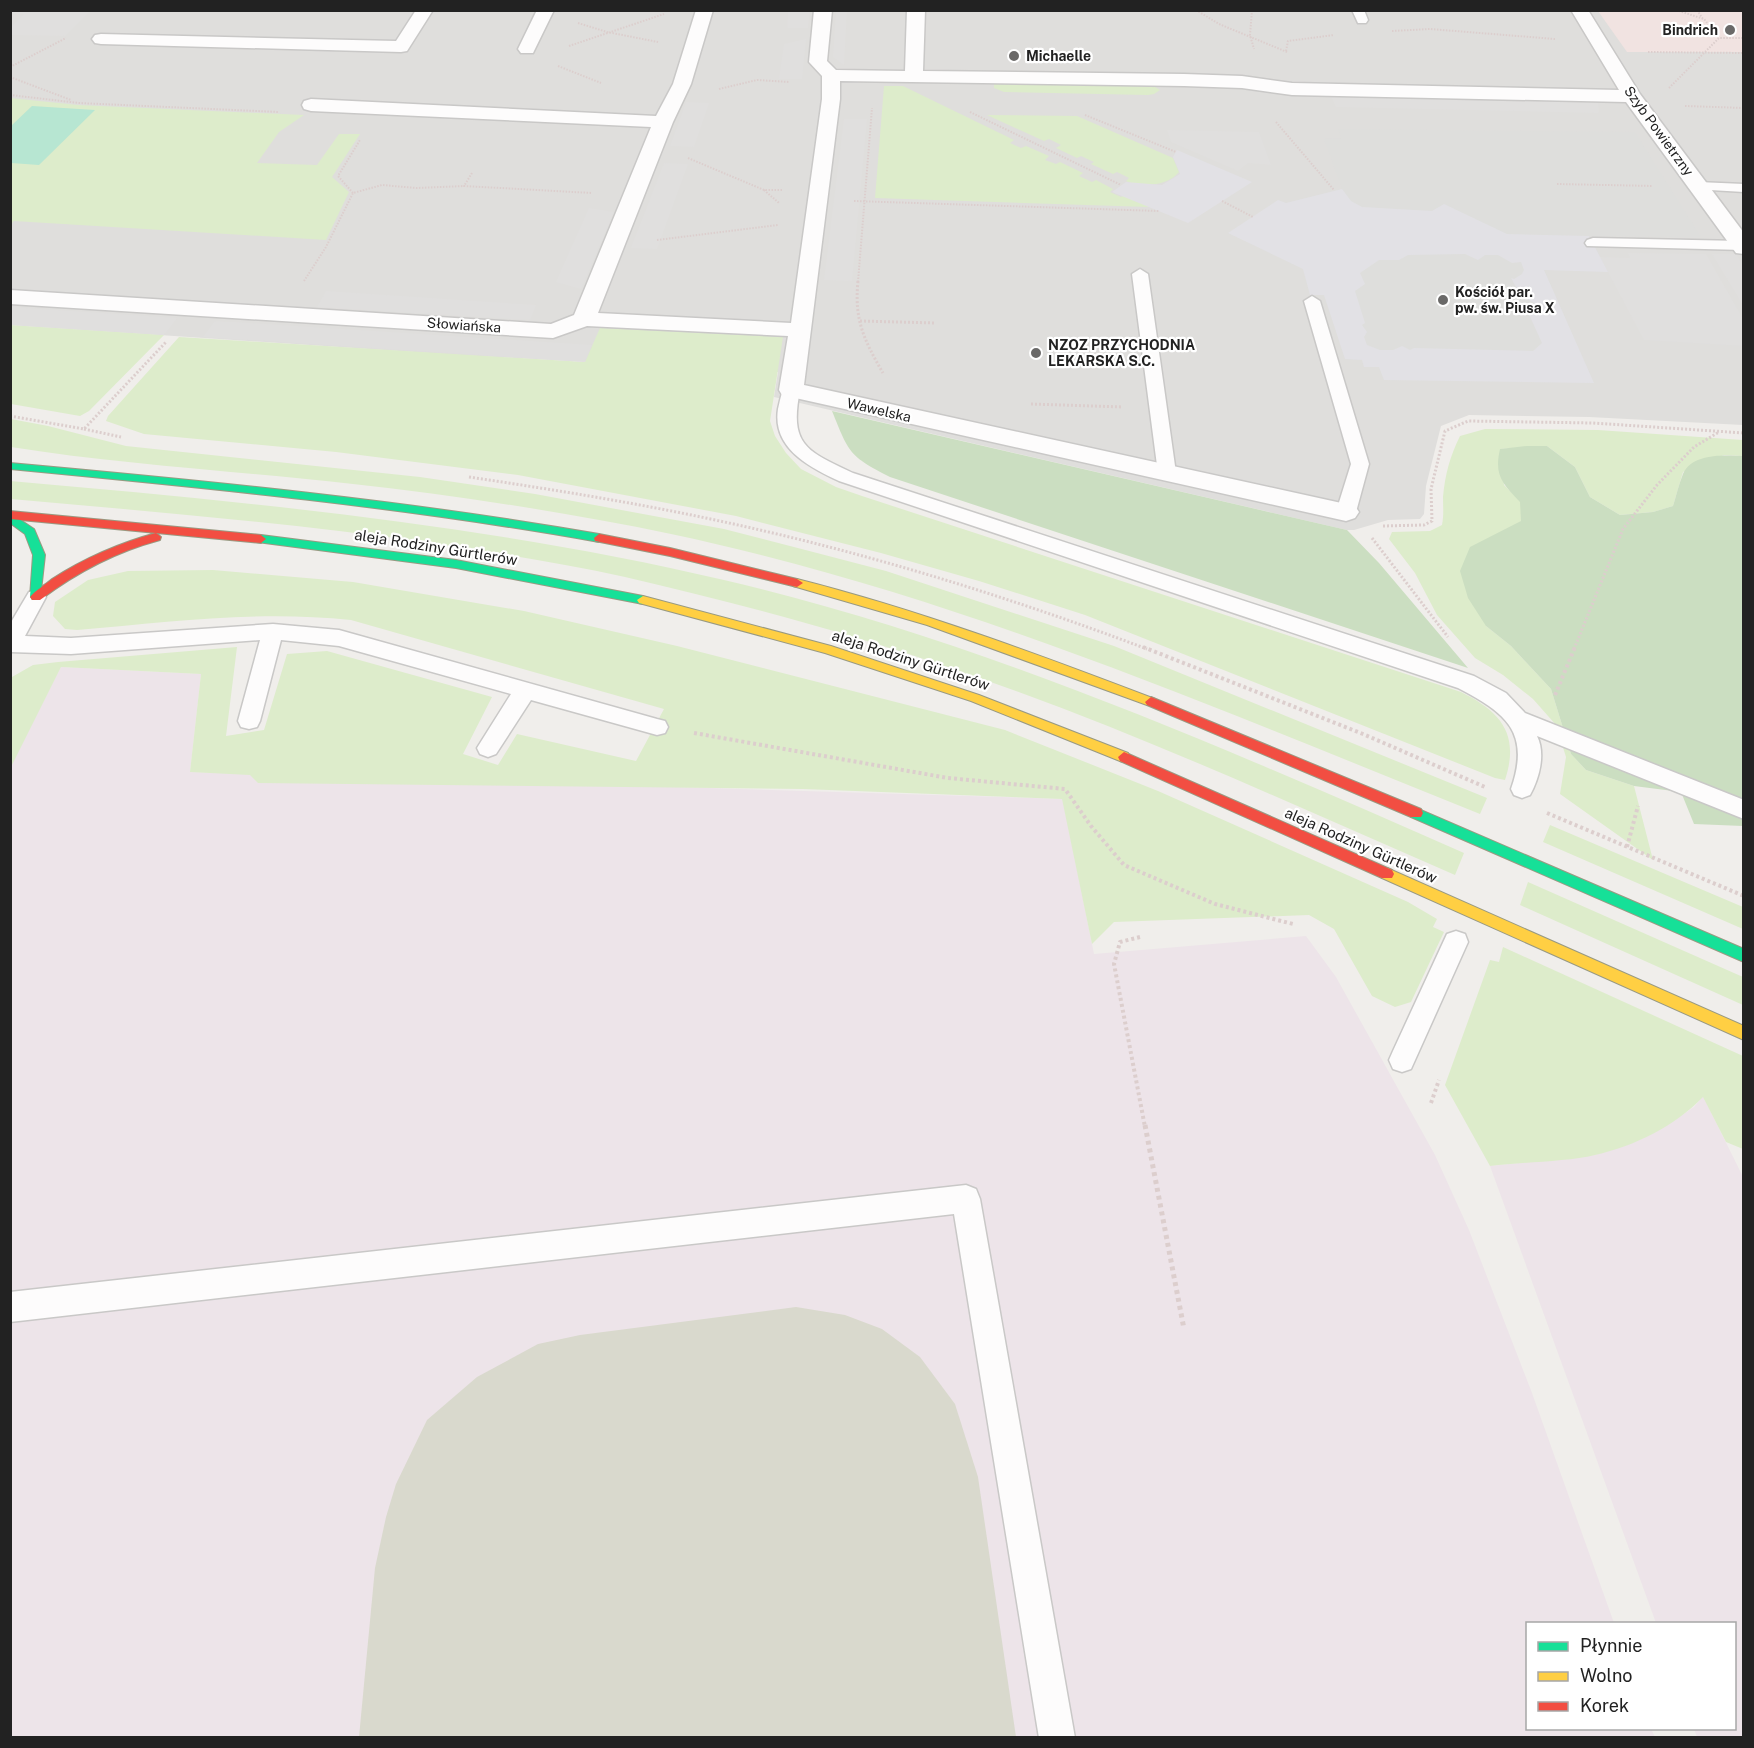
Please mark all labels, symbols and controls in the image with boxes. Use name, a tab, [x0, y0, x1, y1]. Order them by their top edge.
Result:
place label: Bindrich	[1662, 22, 1718, 38]
marker: Bindrich	[1723, 23, 1737, 37]
place label: Michaelle	[1026, 48, 1091, 64]
marker: Michaelle	[1007, 49, 1021, 63]
street label: Szyb Powietrzny	[1621, 83, 1697, 179]
place label: Kościół par. pw. św. Piusa X	[1455, 284, 1555, 316]
marker: Kościół par. pw. św. Piusa X	[1436, 293, 1450, 307]
street label: Słowiańska	[426, 314, 502, 336]
place label: NZOZ PRZYCHODNIA LEKARSKA S.C.	[1048, 337, 1195, 369]
marker: NZOZ PRZYCHODNIA LEKARSKA S.C.	[1029, 346, 1043, 360]
street label: Wawelska	[845, 395, 913, 425]
street label: aleja Rodziny Gürtlerów	[353, 526, 519, 568]
street label: aleja Rodziny Gürtlerów	[830, 626, 992, 694]
street label: aleja Rodziny Gürtlerów	[1282, 804, 1440, 886]
legend	[1526, 1622, 1736, 1730]
text: Płynnie	[1580, 1635, 1643, 1656]
text: Wolno	[1580, 1665, 1632, 1686]
text: Korek	[1580, 1695, 1629, 1716]

